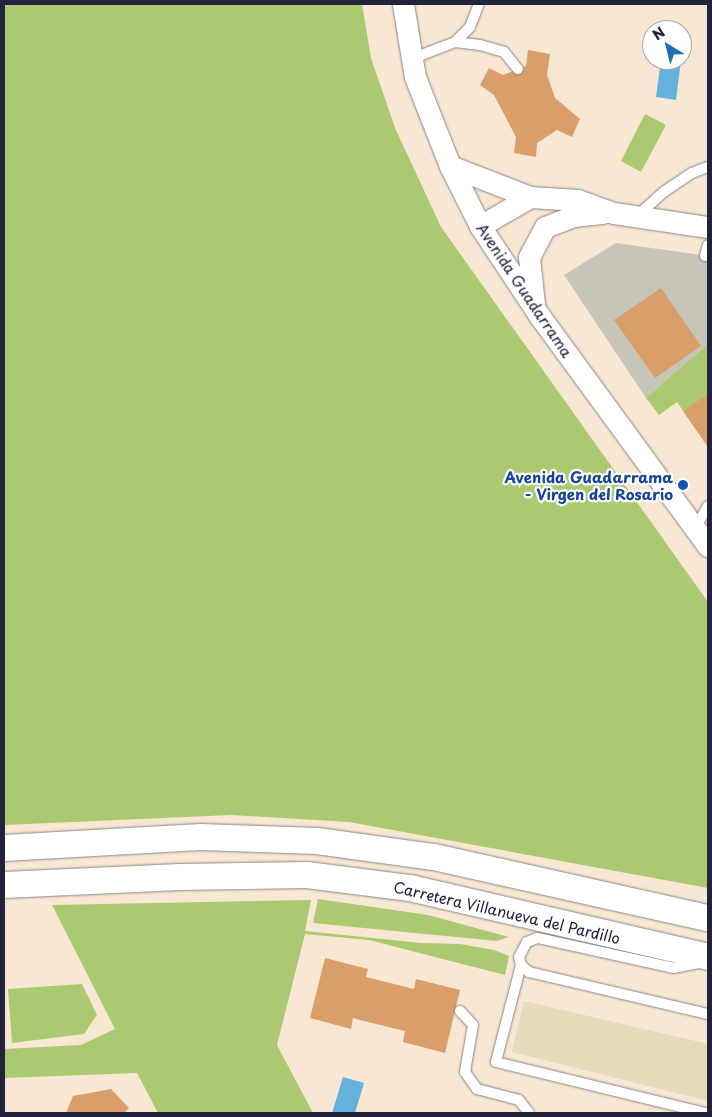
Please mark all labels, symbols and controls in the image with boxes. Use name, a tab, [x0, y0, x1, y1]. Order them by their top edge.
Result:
north arrow	[642, 20, 692, 70]
text: N	[648, 22, 669, 45]
street label: Avenida Guadarrama	[474, 220, 576, 360]
place label: Avenida Guadarrama - Virgen del Rosario	[507, 467, 673, 502]
marker: Avenida Guadarrama - Virgen del Rosario	[677, 479, 689, 491]
street label: Carretera Villanueva del Pardillo	[392, 877, 622, 947]

